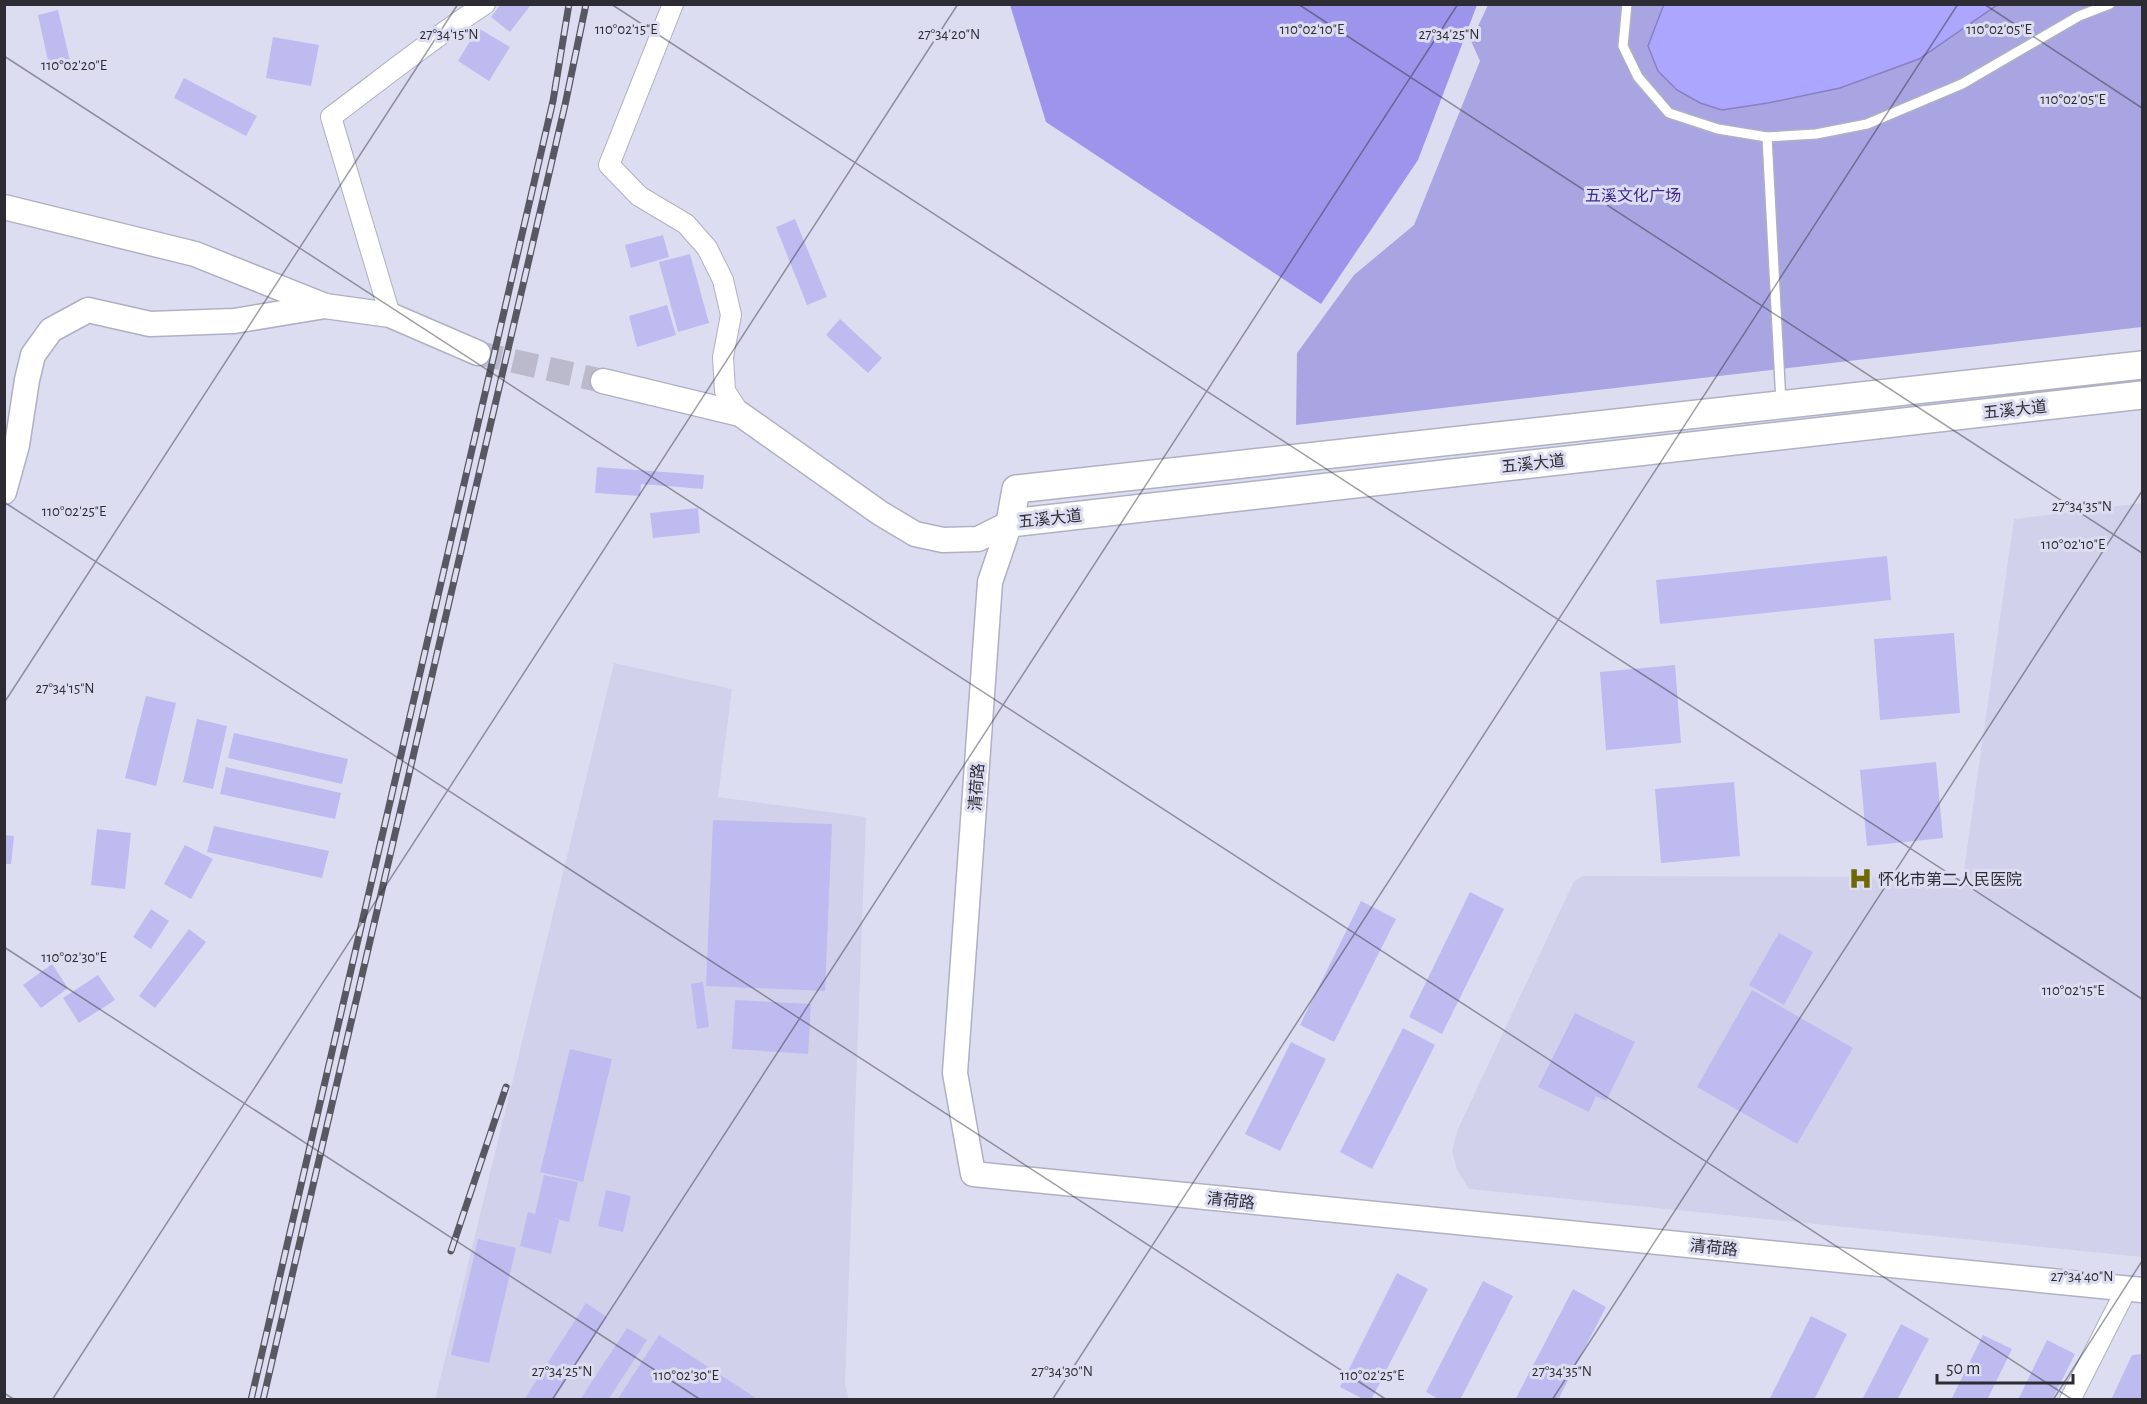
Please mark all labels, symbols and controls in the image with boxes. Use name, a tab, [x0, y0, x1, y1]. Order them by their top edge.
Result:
text: 110°02'15"E	[595, 22, 657, 37]
text: 110°02'10"E	[1280, 22, 1344, 37]
text: 110°02'05"E	[1966, 22, 2032, 37]
text: 27°34'15"N	[419, 27, 479, 42]
text: 27°34'20"N	[918, 27, 980, 42]
text: 27°34'25"N	[1419, 27, 1479, 42]
text: 110°02'20"E	[41, 58, 107, 73]
text: 110°02'05"E	[2040, 92, 2106, 107]
park label: 五溪文化广场	[1585, 187, 1681, 204]
street label: 五溪大道	[1982, 398, 2048, 421]
street label: 五溪大道	[1500, 452, 1566, 475]
text: 27°34'35"N	[2052, 499, 2112, 514]
text: 110°02'25"E	[42, 504, 106, 519]
street label: 五溪大道	[1017, 507, 1083, 530]
text: 110°02'10"E	[2041, 537, 2105, 552]
text: 27°34'15"N	[35, 681, 95, 696]
street label: 清荷路	[966, 762, 987, 812]
hospital icon: 怀化市第二人民医院	[1847, 866, 1873, 892]
place label: 怀化市第二人民医院	[1878, 871, 2022, 888]
text: 110°02'30"E	[41, 950, 107, 965]
text: 110°02'15"E	[2042, 983, 2104, 998]
street label: 清荷路	[1206, 1190, 1256, 1211]
street label: 清荷路	[1689, 1237, 1739, 1258]
text: 27°34'40"N	[2051, 1269, 2113, 1284]
scale bar	[1937, 1347, 2074, 1385]
text: 50 m	[1946, 1360, 1980, 1378]
text: 27°34'25"N	[532, 1364, 592, 1379]
text: 27°34'30"N	[1031, 1364, 1093, 1379]
text: 27°34'35"N	[1532, 1364, 1592, 1379]
text: 110°02'30"E	[653, 1368, 719, 1383]
text: 110°02'25"E	[1340, 1368, 1404, 1383]

